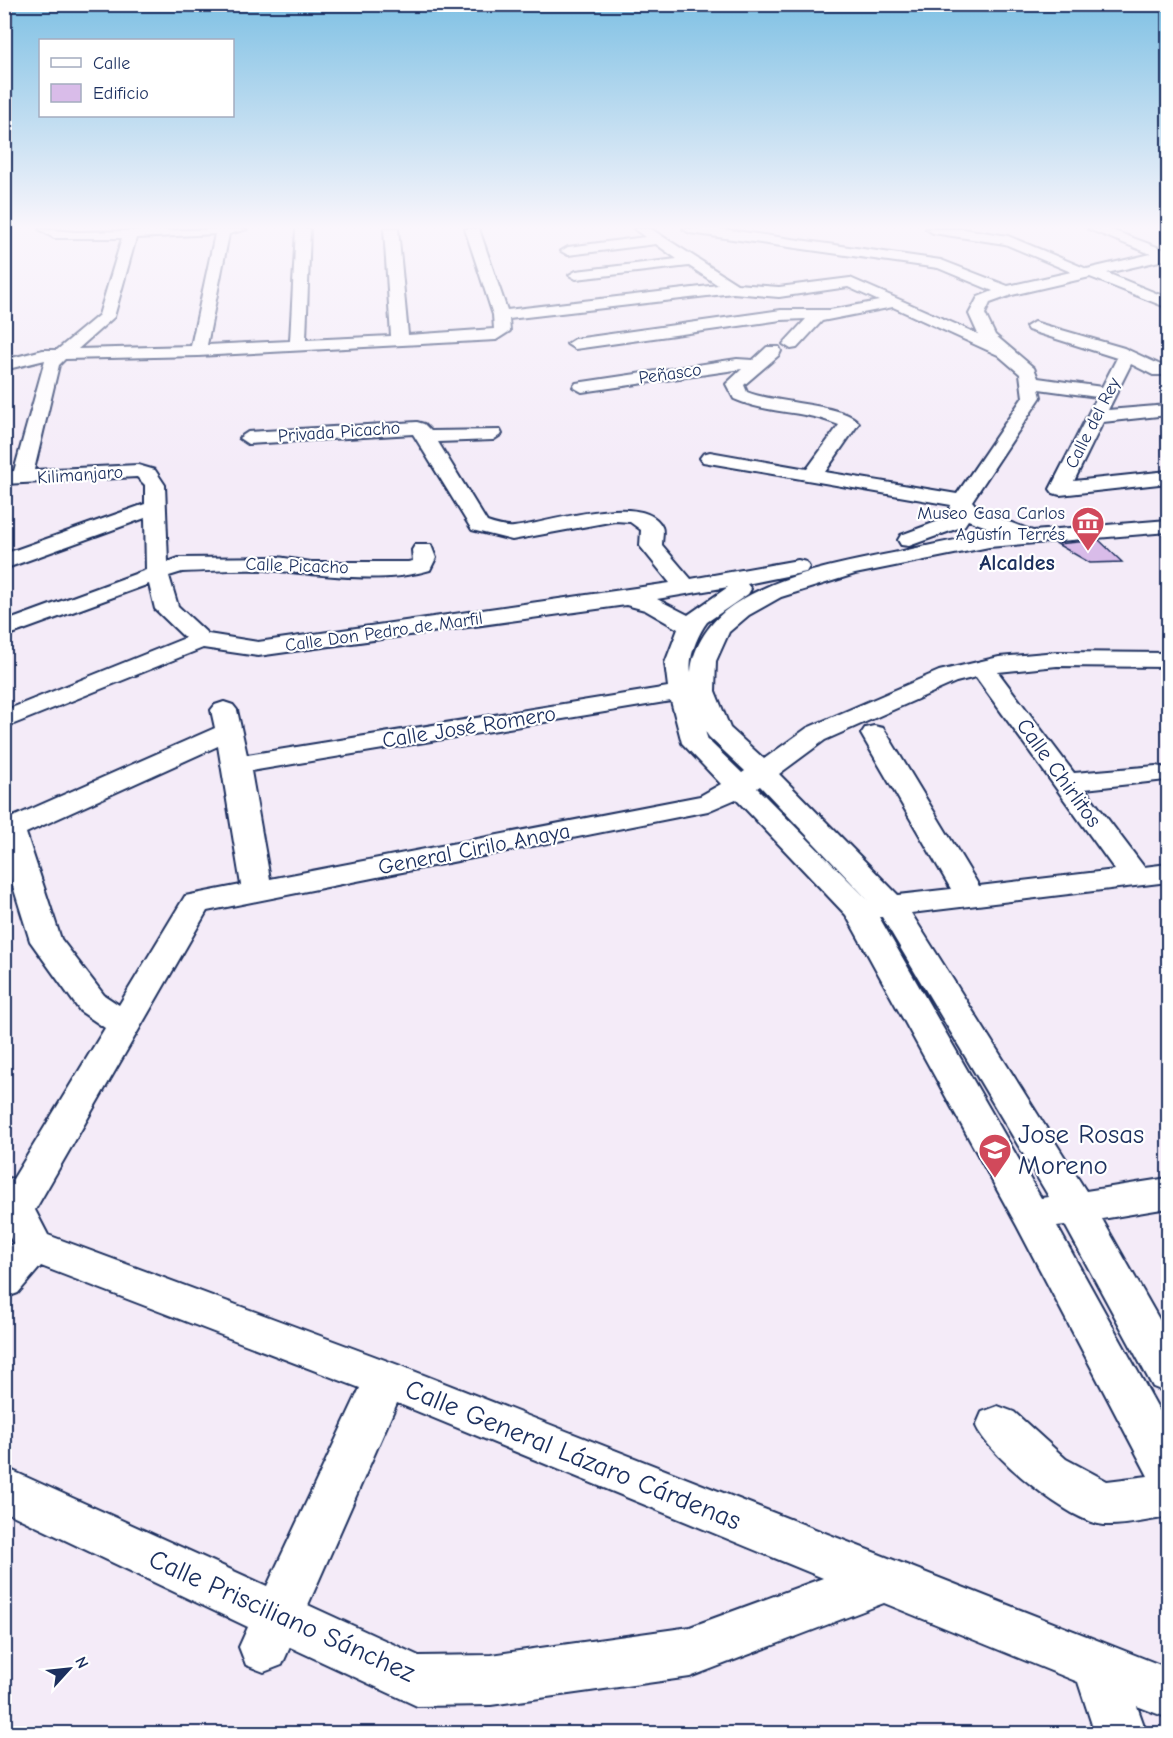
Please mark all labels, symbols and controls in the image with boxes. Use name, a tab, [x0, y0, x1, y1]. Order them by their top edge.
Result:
legend	[39, 39, 234, 117]
text: Calle	[93, 53, 130, 74]
text: Edificio	[93, 83, 149, 104]
street label: Peñasco	[637, 359, 703, 389]
street label: Calle del Rey	[1061, 373, 1125, 472]
street label: Privada Picacho	[277, 417, 401, 447]
street label: Kilimanjaro	[36, 462, 124, 488]
place label: Museo Casa Carlos Agustín Terrés	[917, 503, 1065, 545]
museum icon: Museo Casa Carlos Agustín Terrés	[1070, 505, 1106, 552]
district label: Alcaldes	[979, 550, 1055, 576]
street label: Calle Picacho	[245, 554, 349, 578]
street label: Calle Don Pedro de Marfil	[284, 608, 484, 656]
street label: Calle José Romero	[380, 700, 558, 754]
street label: Calle Chirlitos	[1011, 714, 1107, 832]
street label: General Cirilo Anaya	[376, 818, 572, 880]
place label: Jose Rosas Moreno	[1018, 1119, 1144, 1181]
school or university icon: Jose Rosas Moreno	[977, 1132, 1013, 1179]
street label: Calle General Lázaro Cárdenas	[401, 1373, 745, 1537]
street label: Calle Prisciliano Sánchez	[144, 1543, 420, 1689]
north arrow	[39, 1639, 99, 1699]
text: N	[71, 1654, 92, 1671]

